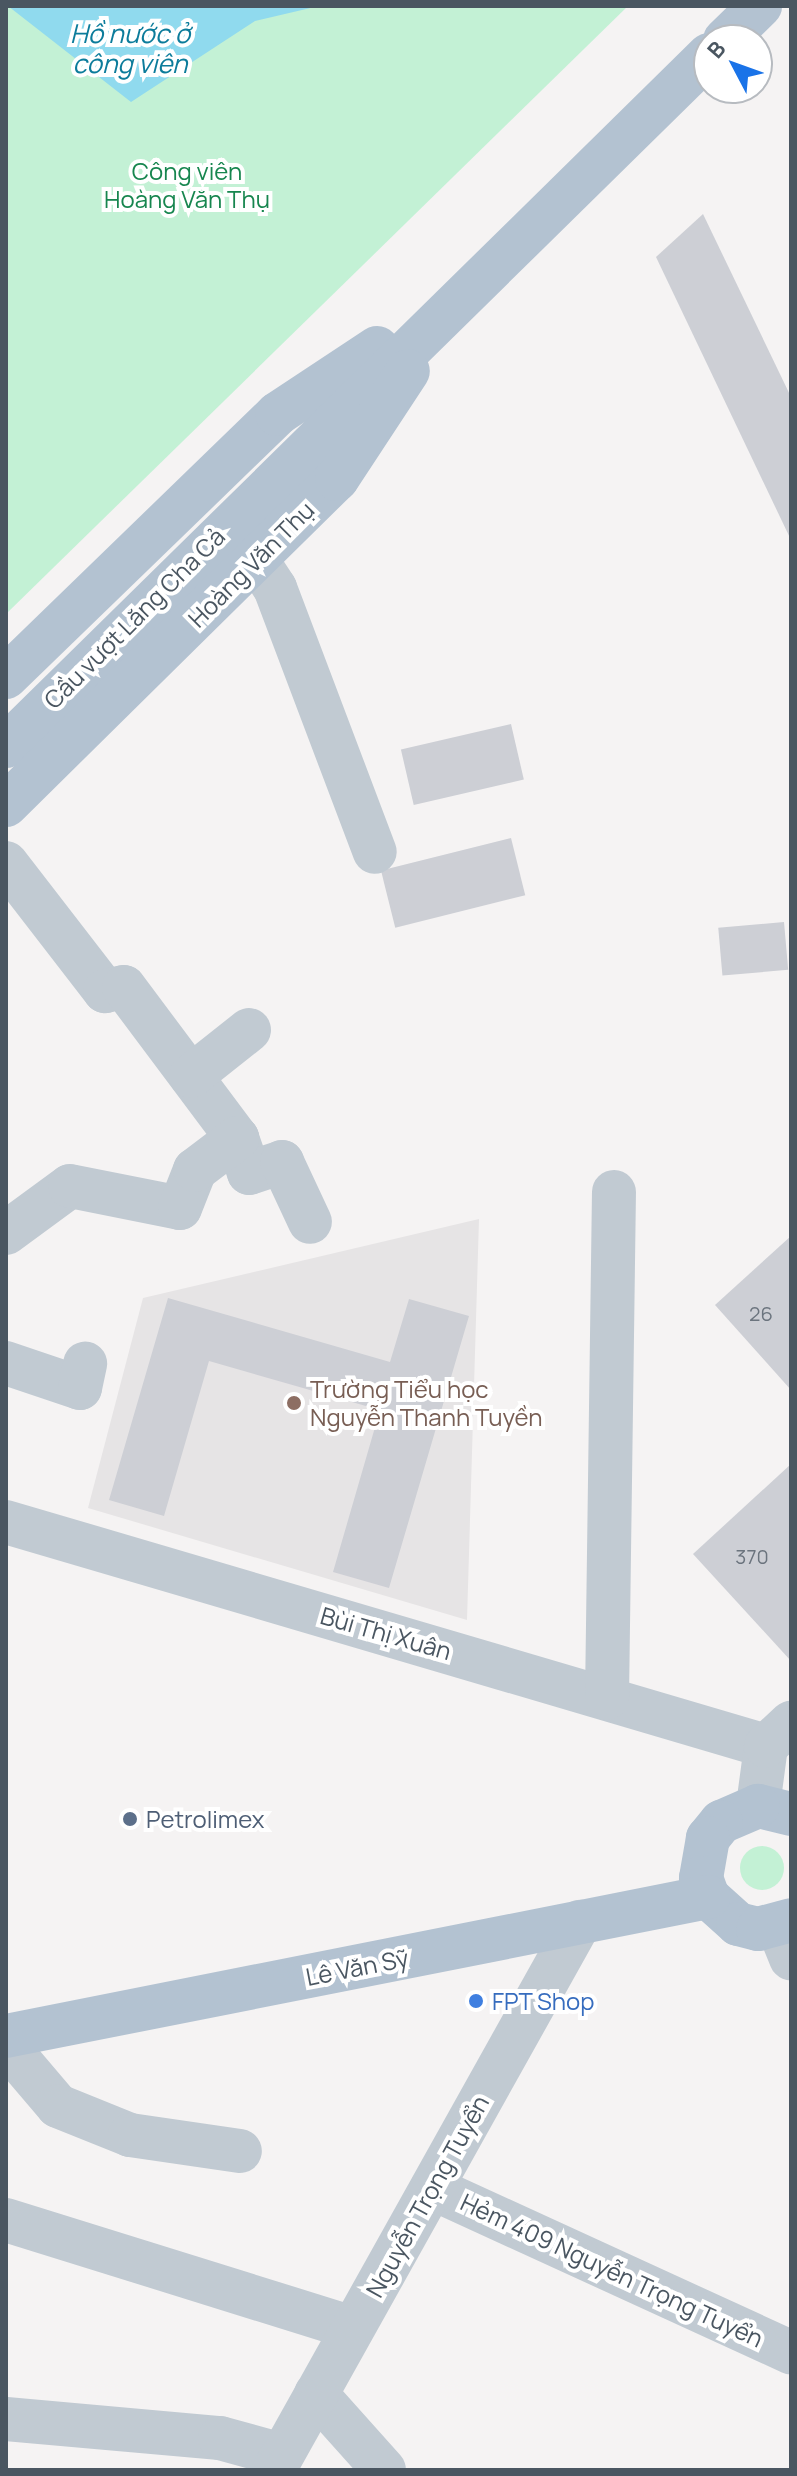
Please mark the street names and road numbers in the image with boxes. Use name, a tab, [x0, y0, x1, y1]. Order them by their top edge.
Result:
street label: Hoàng Văn Thụ	[182, 495, 320, 633]
street label: Cầu vượt Lăng Cha Cả	[38, 522, 230, 714]
street label: Bùi Thị Xuân	[317, 1601, 455, 1665]
street label: Lê Văn Sỹ	[303, 1943, 411, 1991]
street label: Nguyễn Trọng Tuyển	[360, 2090, 494, 2302]
street label: Hẻm 409 Nguyễn Trọng Tuyển	[456, 2187, 768, 2353]

